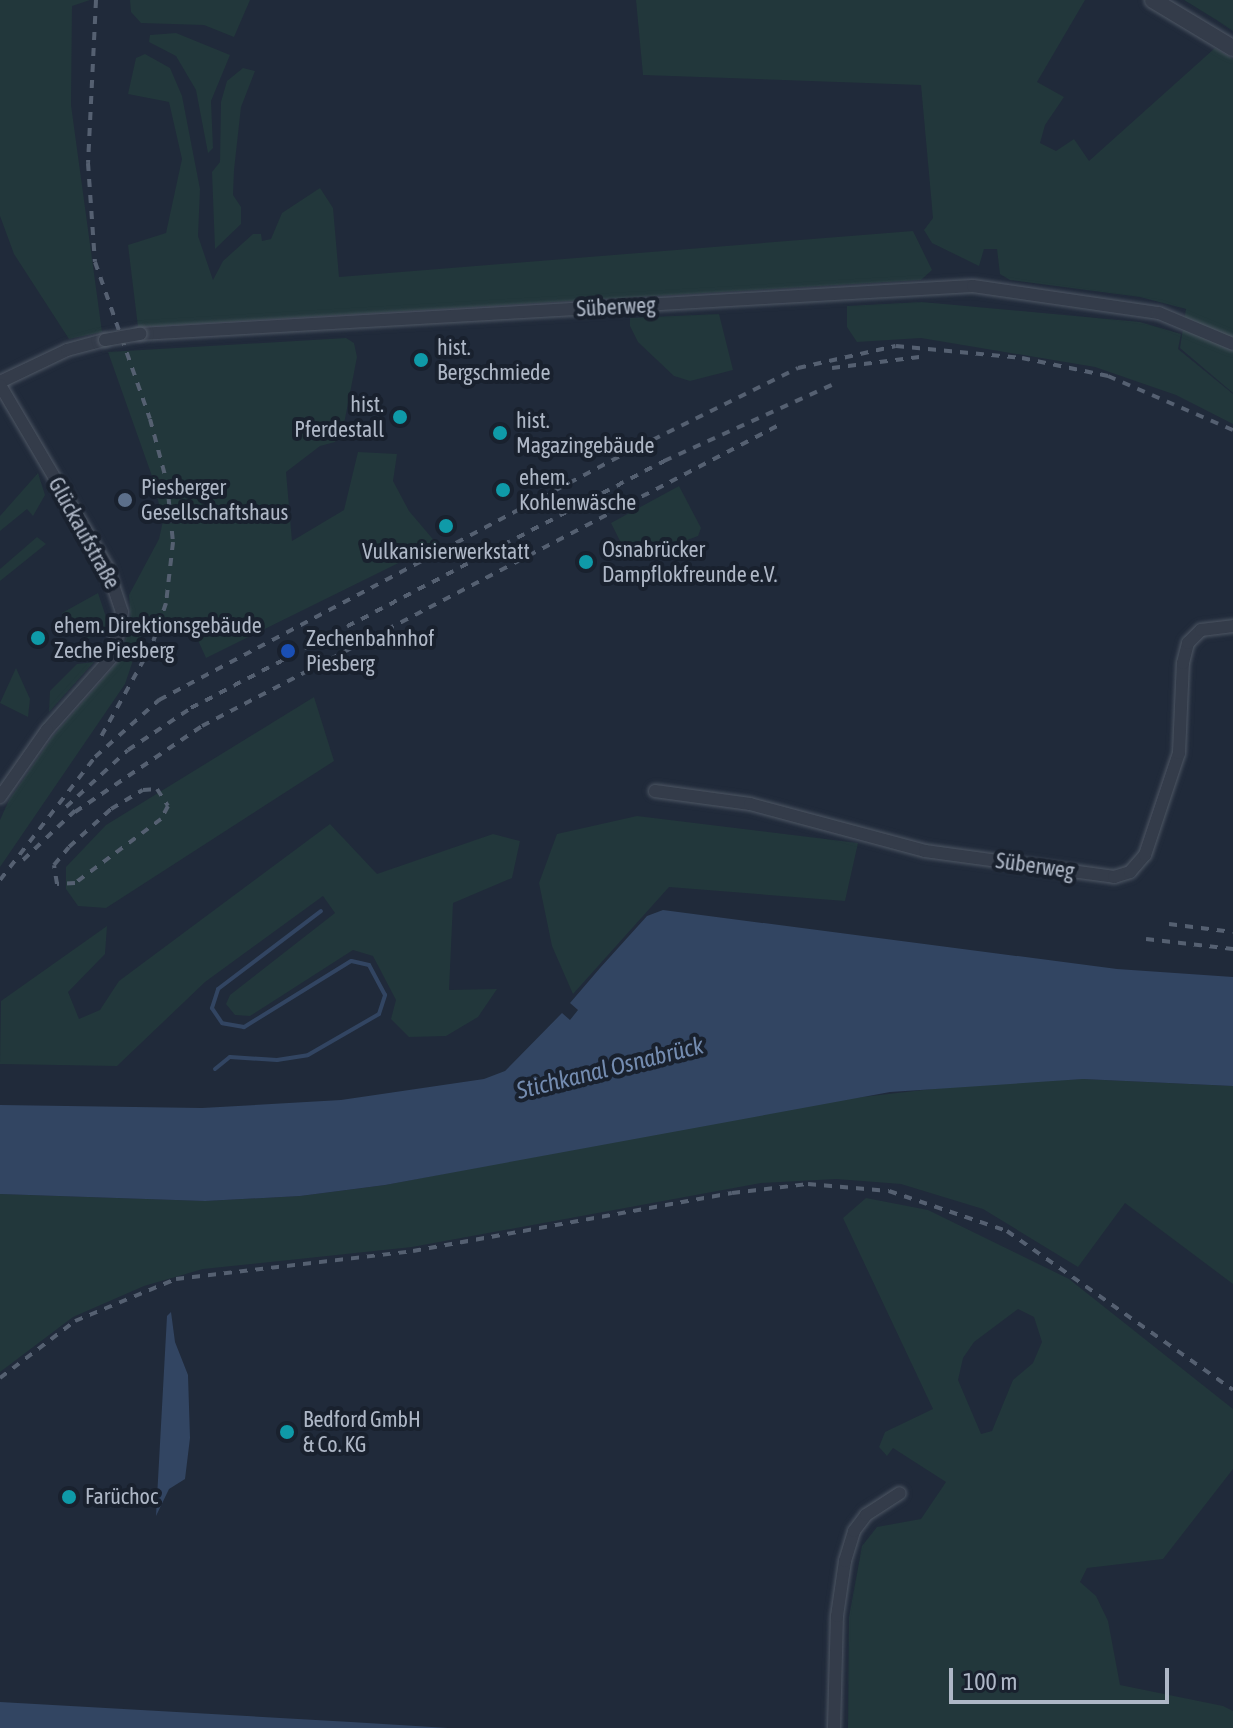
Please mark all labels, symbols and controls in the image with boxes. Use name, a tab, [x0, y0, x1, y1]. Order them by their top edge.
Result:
street label: Süberweg	[576, 292, 656, 322]
place label: hist. Bergschmiede	[437, 334, 550, 386]
marker: hist. Bergschmiede	[412, 351, 430, 369]
place label: hist. Pferdestall	[294, 391, 384, 442]
place label: hist. Magazingebäude	[516, 407, 655, 458]
marker: hist. Pferdestall	[391, 408, 409, 426]
marker: hist. Magazingebäude	[491, 424, 509, 442]
place label: ehem. Kohlenwäsche	[519, 464, 636, 516]
street label: Glückaufstraße	[43, 473, 125, 593]
place label: Piesberger Gesellschaftshaus	[141, 474, 288, 526]
marker: ehem. Kohlenwäsche	[494, 481, 512, 499]
marker: Piesberger Gesellschaftshaus	[116, 491, 134, 509]
marker: Vulkanisierwerkstatt	[437, 517, 455, 535]
place label: Osnabrücker Dampflokfreunde e.V.	[602, 536, 778, 588]
place label: Vulkanisierwerkstatt	[362, 539, 530, 565]
marker: Osnabrücker Dampflokfreunde e.V.	[577, 553, 595, 571]
place label: ehem. Direktionsgebäude Zeche Piesberg	[54, 612, 262, 664]
place label: Zechenbahnhof Piesberg	[306, 625, 434, 676]
marker: ehem. Direktionsgebäude Zeche Piesberg	[29, 629, 47, 647]
marker: Zechenbahnhof Piesberg	[277, 640, 299, 662]
street label: Süberweg	[994, 847, 1076, 885]
water label: Stichkanal Osnabrück	[514, 1031, 706, 1105]
place label: Bedford GmbH & Co. KG	[303, 1406, 421, 1458]
marker: Bedford GmbH & Co. KG	[278, 1423, 296, 1441]
place label: Farüchoc	[85, 1484, 158, 1510]
marker: Farüchoc	[60, 1488, 78, 1506]
scale bar	[953, 1652, 1173, 1702]
text: 100 m	[963, 1668, 1017, 1695]

